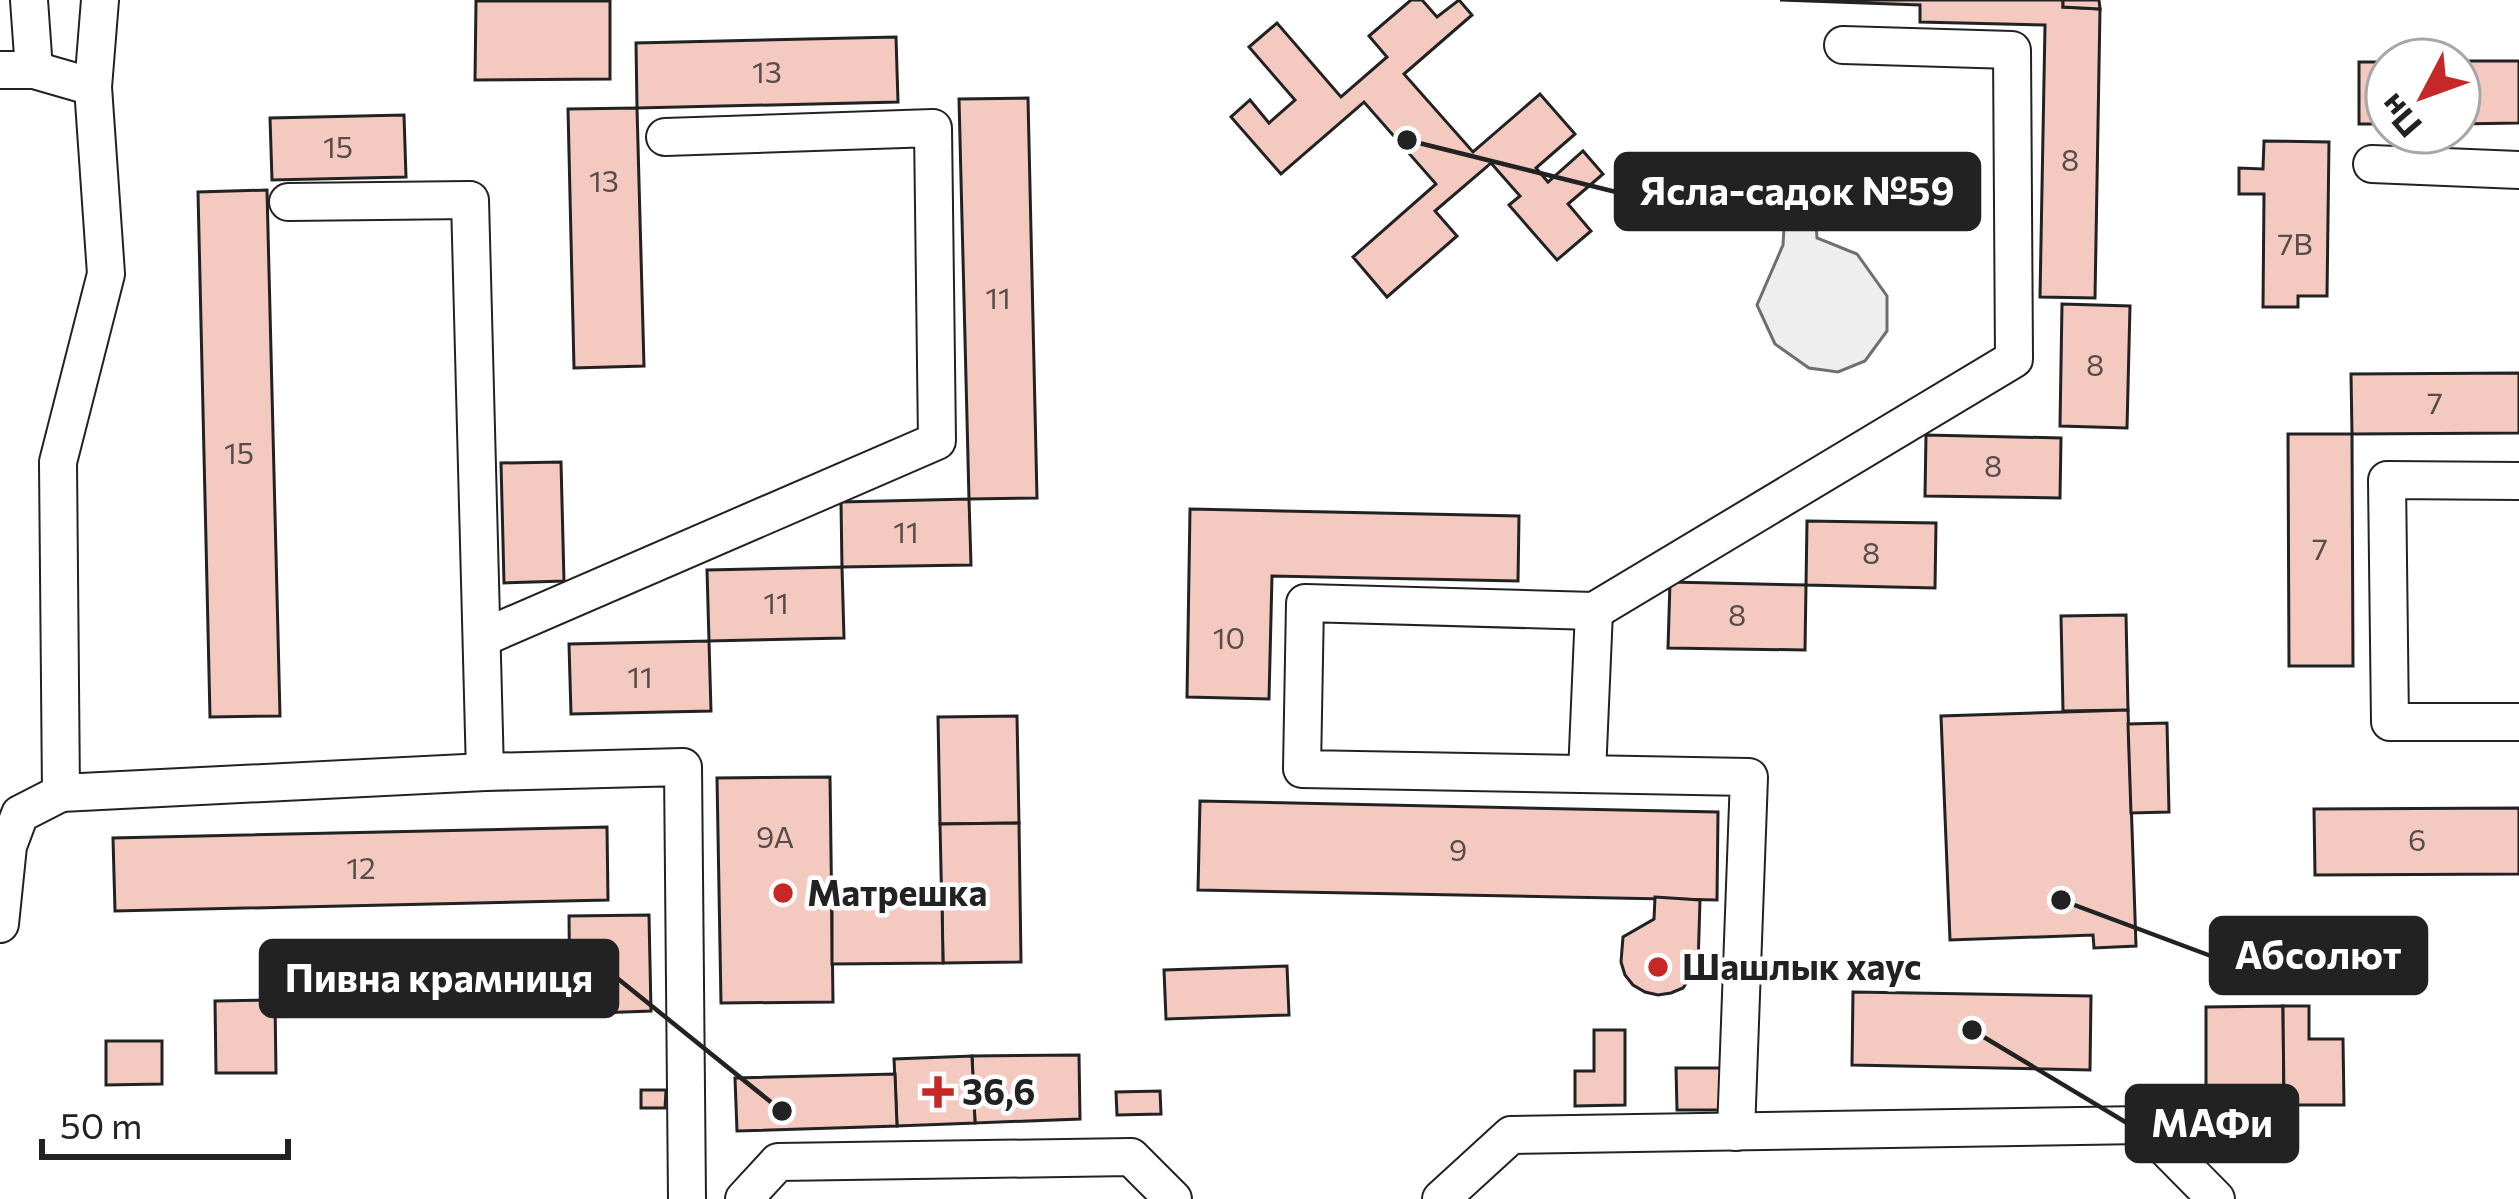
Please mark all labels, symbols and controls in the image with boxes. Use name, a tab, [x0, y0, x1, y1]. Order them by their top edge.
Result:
north arrow	[2363, 36, 2483, 156]
house number: 13	[752, 52, 782, 89]
text: Пн	[2369, 87, 2429, 147]
house number: 15	[323, 127, 353, 164]
house number: 8	[2061, 140, 2079, 177]
callout: Ясла-садок №59	[1616, 154, 1979, 229]
house number: 13	[589, 161, 619, 198]
text: Ясла-садок №59	[1639, 165, 1955, 213]
house number: 7В	[2277, 224, 2313, 261]
house number: 11	[985, 278, 1011, 315]
house number: 8	[2086, 345, 2104, 382]
house number: 7	[2427, 383, 2443, 420]
house number: 15	[224, 433, 254, 470]
house number: 8	[1984, 446, 2002, 483]
house number: 11	[893, 512, 919, 549]
house number: 7	[2312, 529, 2328, 566]
house number: 8	[1862, 533, 1880, 570]
house number: 11	[763, 583, 789, 620]
house number: 8	[1728, 595, 1746, 632]
house number: 10	[1213, 618, 1245, 655]
house number: 11	[627, 657, 653, 694]
house number: 9А	[756, 817, 794, 854]
house number: 6	[2408, 820, 2426, 857]
house number: 9	[1449, 830, 1467, 867]
house number: 12	[346, 848, 376, 885]
place label: Матрешка	[807, 869, 987, 913]
marker: Матрешка	[770, 880, 796, 906]
callout: Абсолют	[2211, 918, 2426, 993]
text: Абсолют	[2234, 929, 2402, 977]
callout: Пивна крамниця	[261, 941, 617, 1016]
place label: Шашлык хаус	[1682, 943, 1921, 987]
text: Пивна крамниця	[285, 952, 593, 1000]
marker: Шашлык хаус	[1645, 954, 1671, 980]
place label: 36,6	[962, 1068, 1035, 1112]
marker: 36,6	[925, 1079, 951, 1105]
scale bar	[42, 1085, 288, 1159]
callout: МАФи	[2127, 1086, 2297, 1161]
text: МАФи	[2151, 1097, 2273, 1145]
text: 50 m	[60, 1102, 142, 1146]

